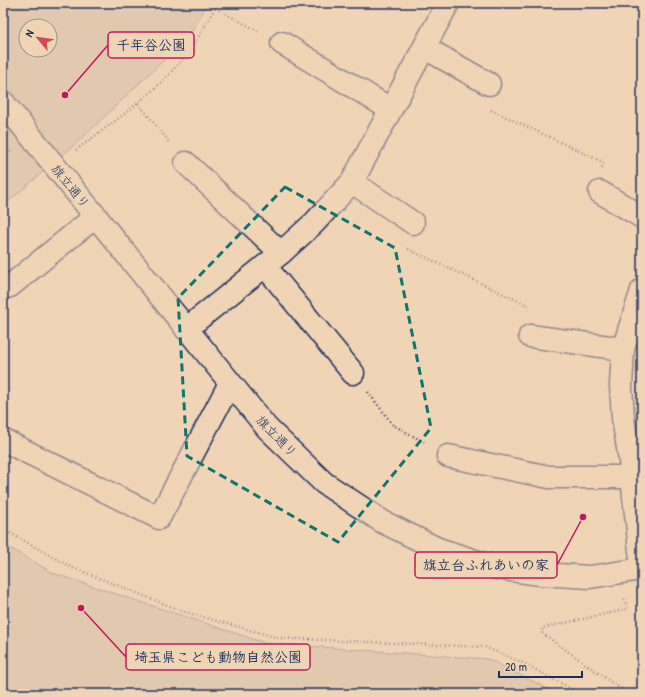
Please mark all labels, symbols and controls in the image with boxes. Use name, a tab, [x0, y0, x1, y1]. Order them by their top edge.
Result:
north arrow	[18, 18, 58, 58]
text: N	[22, 27, 37, 39]
callout: 千年谷公園	[108, 32, 194, 58]
text: 千年谷公園	[116, 35, 186, 54]
street label: 旗立通り	[48, 160, 94, 212]
street label: 旗立通り	[252, 411, 302, 461]
callout: 旗立台ふれあいの家	[415, 552, 557, 578]
text: 旗立台ふれあいの家	[423, 555, 549, 574]
callout: 埼玉県こども動物自然公園	[126, 644, 310, 670]
text: 埼玉県こども動物自然公園	[134, 647, 302, 666]
scale bar	[499, 653, 582, 679]
text: 20 m	[505, 658, 527, 675]

